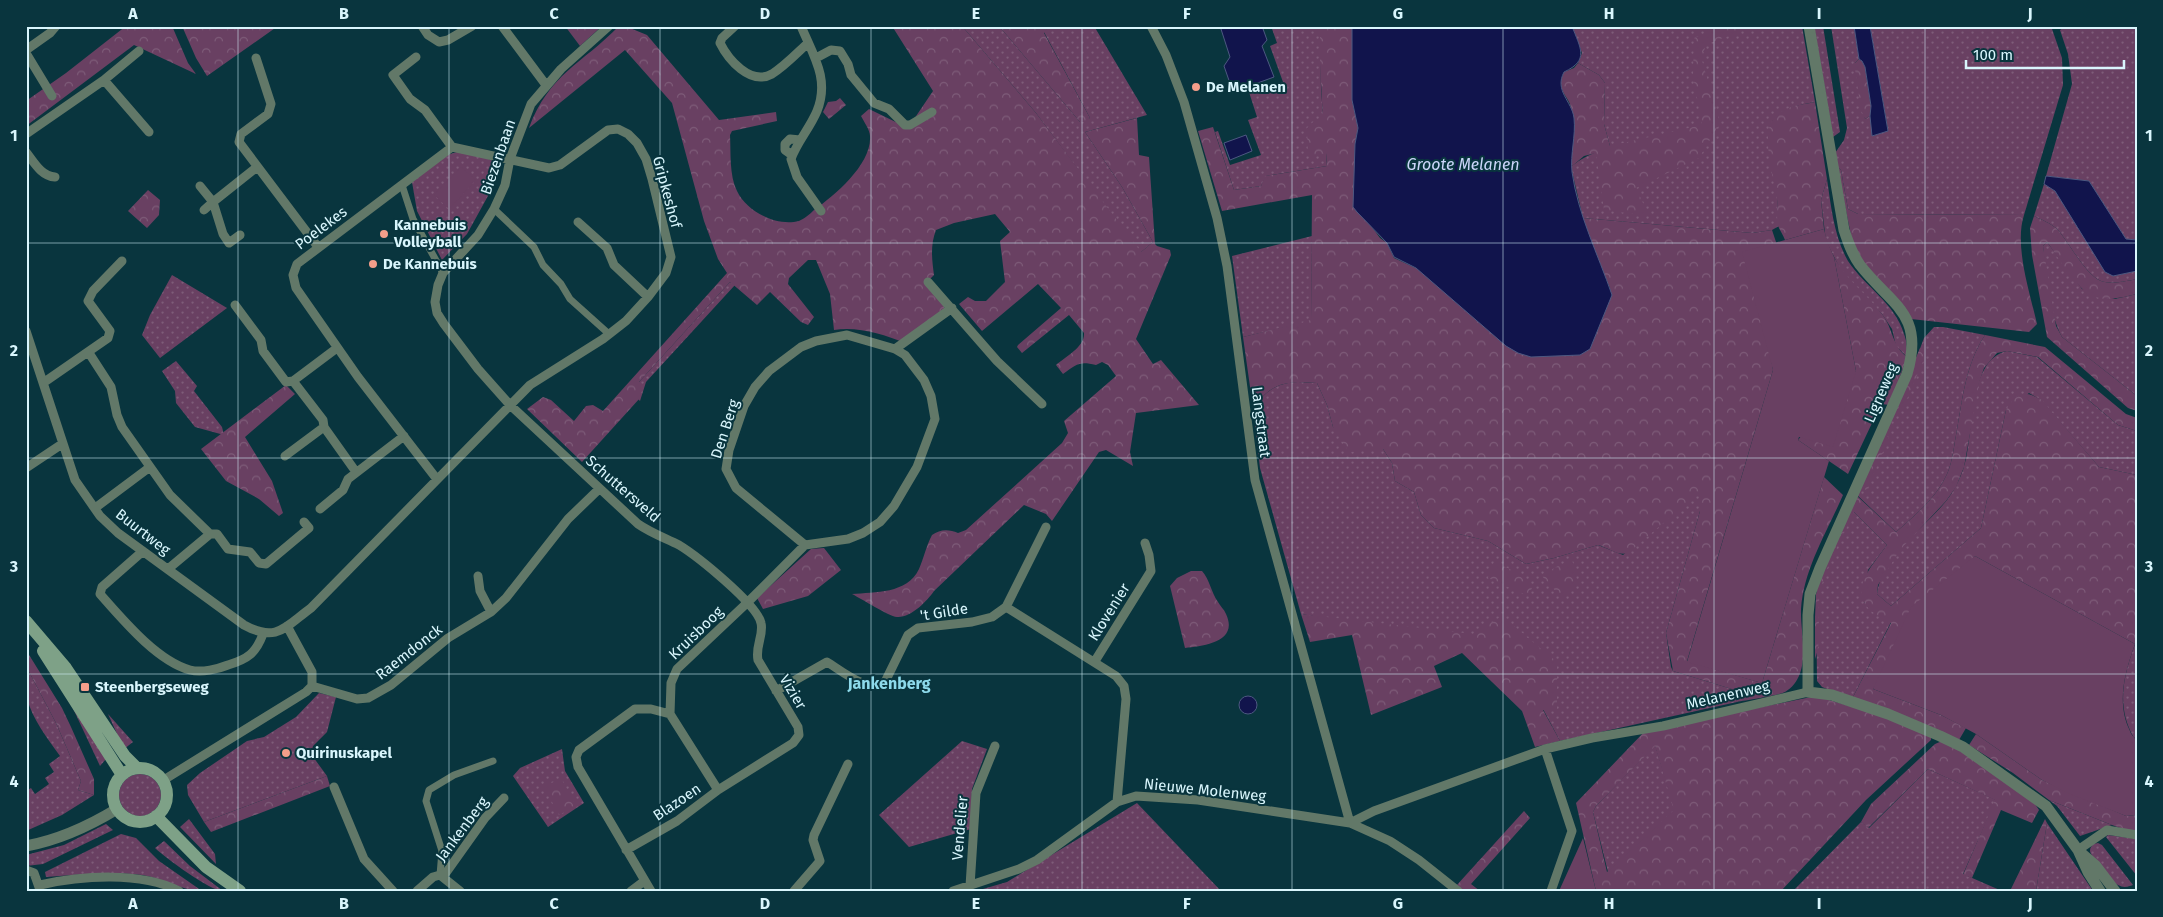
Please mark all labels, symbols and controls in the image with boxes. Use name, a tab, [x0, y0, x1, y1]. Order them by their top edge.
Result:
text: A	[127, 4, 138, 23]
text: B	[339, 4, 349, 23]
text: C	[549, 4, 559, 23]
text: D	[760, 4, 770, 23]
text: E	[972, 4, 980, 23]
text: F	[1183, 4, 1191, 23]
text: G	[1393, 4, 1403, 23]
text: H	[1604, 4, 1614, 23]
text: I	[1817, 4, 1821, 23]
text: J	[2026, 4, 2033, 23]
scale bar	[1966, 38, 2123, 70]
text: 100 m	[1973, 46, 2013, 64]
place label: De Melanen	[1206, 78, 1286, 96]
marker: De Melanen	[1190, 81, 1202, 93]
street label: Biezenbaan	[477, 117, 519, 197]
text: 1	[10, 126, 18, 145]
text: 1	[2145, 126, 2153, 145]
street label: Gripkeshof	[649, 154, 685, 231]
water label: Groote Melanen	[1407, 155, 1519, 174]
street label: Poelekes	[291, 203, 351, 253]
place label: Kannebuis Volleyball	[393, 216, 466, 251]
marker: Kannebuis Volleyball	[378, 228, 390, 240]
place label: De Kannebuis	[383, 255, 477, 273]
marker: De Kannebuis	[367, 258, 379, 270]
text: 2	[10, 341, 18, 360]
text: 2	[2145, 341, 2153, 360]
street label: Ligneweg	[1860, 360, 1902, 426]
street label: Langstraat	[1248, 386, 1274, 459]
street label: Den Berg	[707, 397, 743, 461]
street label: Schuttersveld	[582, 452, 664, 526]
street label: Buurtweg	[112, 505, 174, 559]
text: 3	[9, 557, 18, 576]
text: 3	[2144, 557, 2153, 576]
street label: Klovenier	[1084, 580, 1134, 644]
street label: 't Gilde	[919, 599, 969, 625]
street label: Kruisboog	[665, 602, 727, 663]
street label: Raemdonck	[372, 620, 446, 684]
street label: Vizier	[776, 671, 810, 713]
district label: Jankenberg	[846, 674, 931, 693]
street label: Melanenweg	[1685, 677, 1772, 713]
place label: Steenbergseweg	[95, 678, 210, 696]
marker: Steenbergseweg	[79, 681, 91, 693]
place label: Quirinuskapel	[296, 744, 392, 762]
marker: Quirinuskapel	[280, 747, 292, 759]
text: 4	[9, 772, 19, 791]
text: 4	[2144, 772, 2154, 791]
street label: Nieuwe Molenweg	[1143, 775, 1267, 805]
street label: Blazoen	[650, 780, 704, 824]
street label: Jankenberg	[432, 793, 492, 865]
street label: Vendelier	[948, 795, 972, 861]
text: A	[127, 894, 138, 913]
text: B	[339, 894, 349, 913]
text: C	[549, 894, 559, 913]
text: D	[760, 894, 770, 913]
text: E	[972, 894, 980, 913]
text: F	[1183, 894, 1191, 913]
text: G	[1393, 894, 1403, 913]
text: H	[1604, 894, 1614, 913]
text: I	[1817, 894, 1821, 913]
text: J	[2026, 894, 2033, 913]

